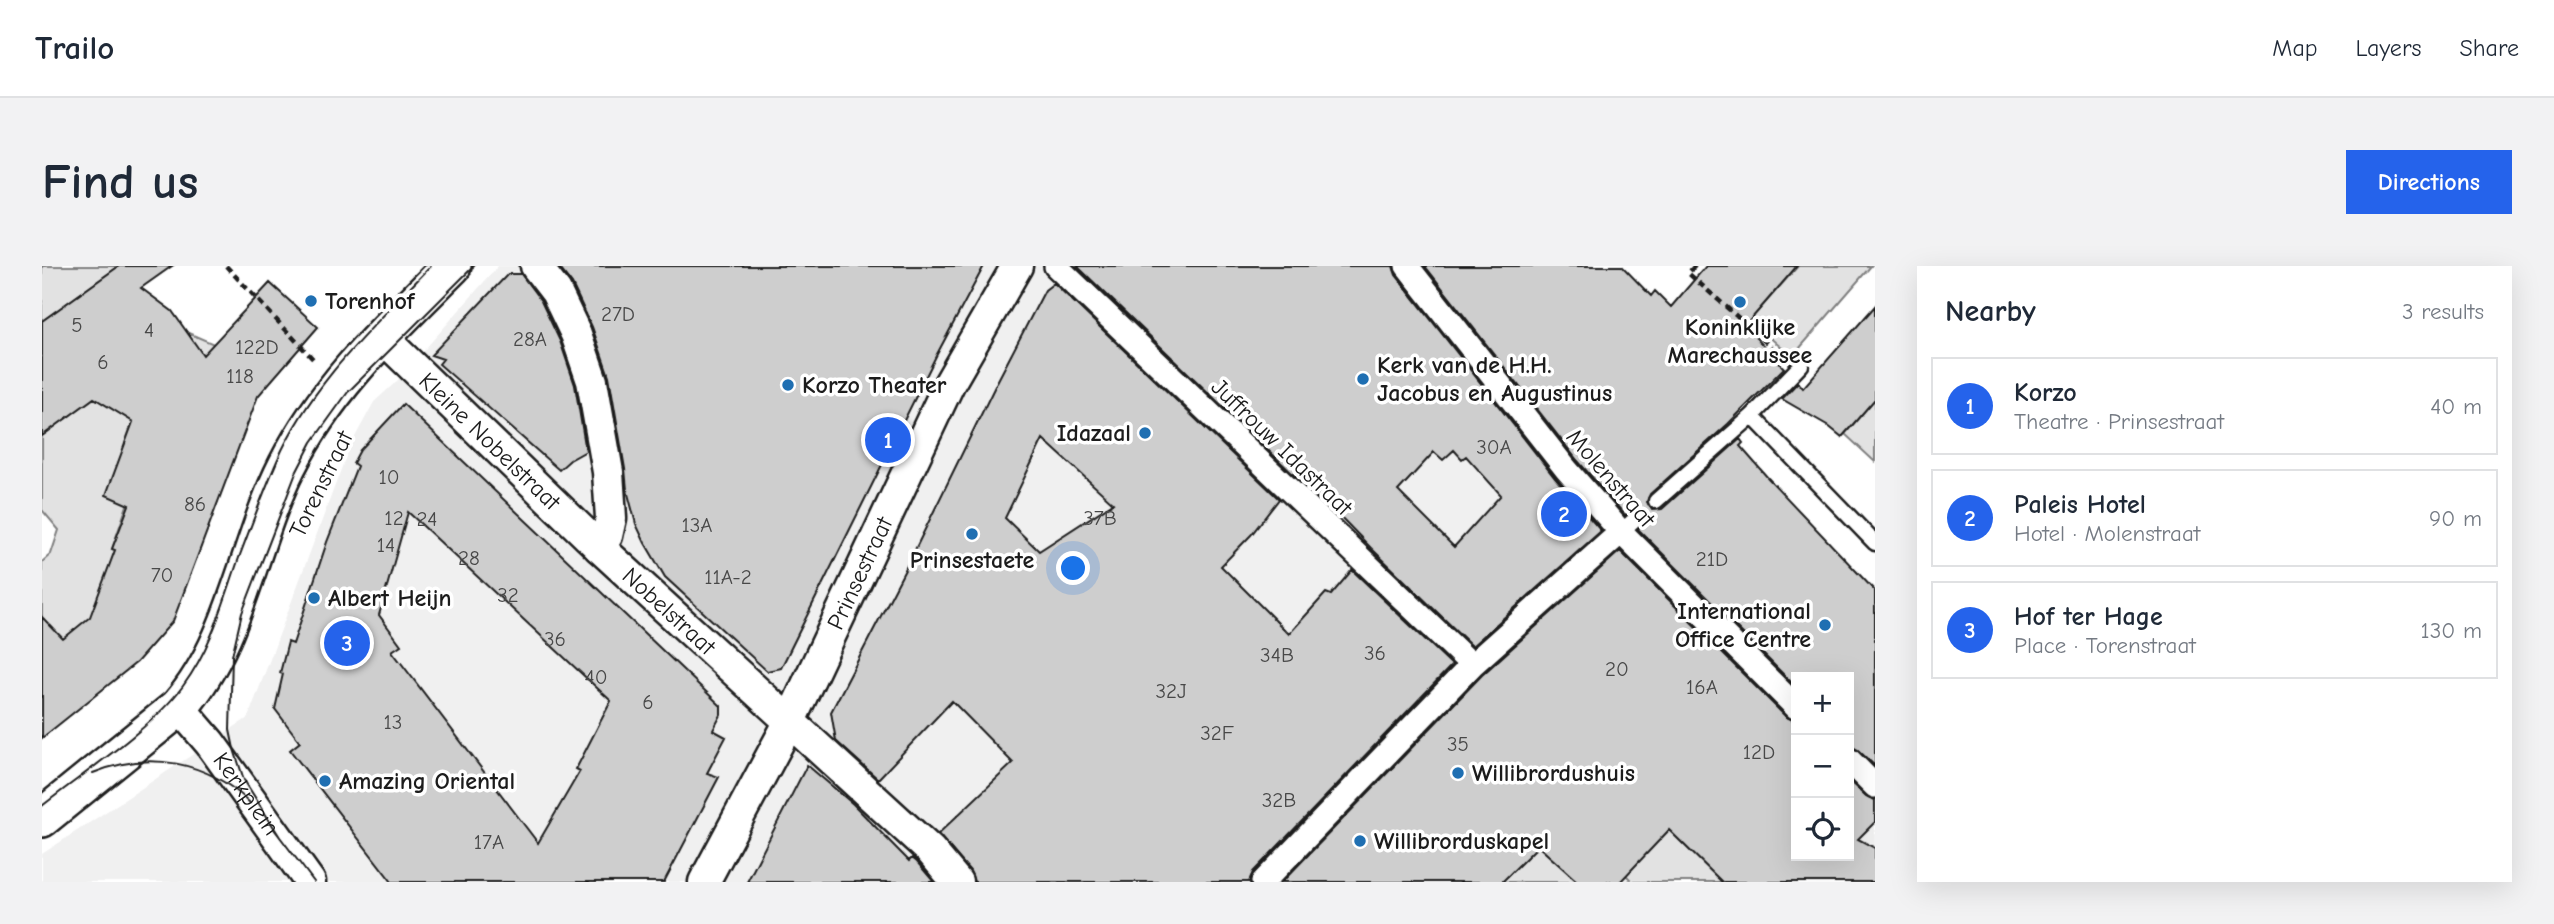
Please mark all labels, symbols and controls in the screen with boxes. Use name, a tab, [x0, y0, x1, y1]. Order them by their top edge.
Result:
text: Trailo	[35, 29, 114, 67]
text: Map	[2272, 34, 2318, 62]
text: Layers	[2356, 34, 2421, 62]
text: Share	[2459, 34, 2519, 62]
button: Directions	[2346, 150, 2512, 214]
text: Find us	[42, 154, 198, 210]
place label: Torenhof	[325, 287, 416, 315]
marker: Torenhof	[303, 293, 319, 309]
marker: Koninklijke Marechaussee	[1732, 294, 1748, 310]
text: Nearby	[1945, 294, 2036, 329]
text: 3 results	[2402, 298, 2484, 325]
house number: 27D	[601, 302, 635, 326]
house number: 5	[71, 313, 83, 337]
place label: Koninklijke Marechaussee	[1668, 313, 1813, 369]
house number: 4	[144, 318, 154, 342]
house number: 28A	[513, 327, 547, 351]
house number: 122D	[235, 335, 279, 359]
house number: 6	[97, 350, 109, 374]
place label: Kerk van de H.H. Jacobus en Augustinus	[1377, 351, 1612, 407]
house number: 118	[226, 364, 254, 388]
street label: Kleine Nobelstraat	[413, 367, 567, 517]
place label: Korzo Theater	[802, 371, 947, 399]
marker: Kerk van de H.H. Jacobus en Augustinus	[1355, 371, 1371, 387]
street label: Juffrouw Idastraat	[1206, 373, 1359, 522]
marker: Korzo Theater	[780, 377, 796, 393]
text: Korzo	[2014, 378, 2077, 408]
text: 1	[1965, 393, 1975, 420]
text: 40 m	[2430, 393, 2482, 420]
text: Theatre · Prinsestraat	[2014, 408, 2224, 435]
pin: 1	[865, 414, 911, 466]
place label: Idazaal	[1057, 419, 1131, 447]
street label: Molenstraat	[1561, 423, 1662, 534]
street label: Torenstraat	[283, 425, 359, 542]
marker: Idazaal	[1137, 425, 1153, 441]
house number: 30A	[1476, 435, 1512, 459]
house number: 10	[378, 465, 400, 489]
pin: 2	[1541, 488, 1587, 540]
text: Paleis Hotel	[2014, 490, 2146, 520]
house number: 86	[184, 492, 206, 516]
text: 2	[1964, 505, 1976, 532]
text: 90 m	[2429, 505, 2482, 532]
house number: 12	[384, 506, 404, 530]
house number: 37B	[1083, 506, 1117, 530]
house number: 24	[416, 507, 438, 531]
street label: Prinsestraat	[821, 511, 899, 634]
house number: 13A	[681, 513, 713, 537]
text: Hotel · Molenstraat	[2014, 520, 2200, 547]
marker: Prinsestaete	[964, 526, 980, 542]
house number: 14	[377, 533, 395, 557]
house number: 28	[458, 546, 480, 570]
place label: Prinsestaete	[910, 546, 1034, 574]
house number: 21D	[1696, 547, 1728, 571]
your location	[1056, 551, 1090, 585]
street label: Nobelstraat	[617, 562, 722, 661]
house number: 70	[151, 563, 173, 587]
house number: 11A-2	[704, 565, 752, 589]
house number: 32	[497, 583, 519, 607]
place label: Albert Heijn	[328, 584, 451, 612]
marker: Albert Heijn	[306, 590, 322, 606]
place label: International Office Centre	[1675, 597, 1811, 653]
text: Hof ter Hage	[2014, 602, 2163, 632]
pin: 3	[324, 617, 370, 669]
marker: International Office Centre	[1817, 617, 1833, 633]
text: 3	[1964, 617, 1976, 644]
text: 130 m	[2421, 617, 2482, 644]
house number: 36	[544, 627, 566, 651]
text: Place · Torenstraat	[2014, 632, 2196, 659]
house number: 36	[1364, 641, 1386, 665]
house number: 34B	[1260, 643, 1294, 667]
house number: 20	[1605, 657, 1629, 681]
house number: 40	[585, 665, 607, 689]
map controls	[1791, 672, 1854, 861]
button: +	[1791, 672, 1854, 735]
house number: 16A	[1686, 675, 1718, 699]
house number: 32J	[1155, 679, 1187, 703]
house number: 6	[642, 690, 654, 714]
house number: 13	[384, 710, 402, 734]
house number: 32F	[1200, 721, 1234, 745]
house number: 35	[1447, 732, 1469, 756]
button: −	[1791, 735, 1854, 798]
house number: 12D	[1743, 740, 1775, 764]
street label: Kerkplein	[207, 747, 286, 841]
place label: Willibrordushuis	[1472, 759, 1635, 787]
marker: Willibrordushuis	[1450, 765, 1466, 781]
place label: Amazing Oriental	[339, 767, 515, 795]
marker: Amazing Oriental	[317, 773, 333, 789]
house number: 32B	[1262, 788, 1296, 812]
button: locate	[1791, 798, 1854, 861]
place label: Willibrorduskapel	[1374, 827, 1549, 855]
house number: 17A	[474, 830, 504, 854]
marker: Willibrorduskapel	[1352, 833, 1368, 849]

